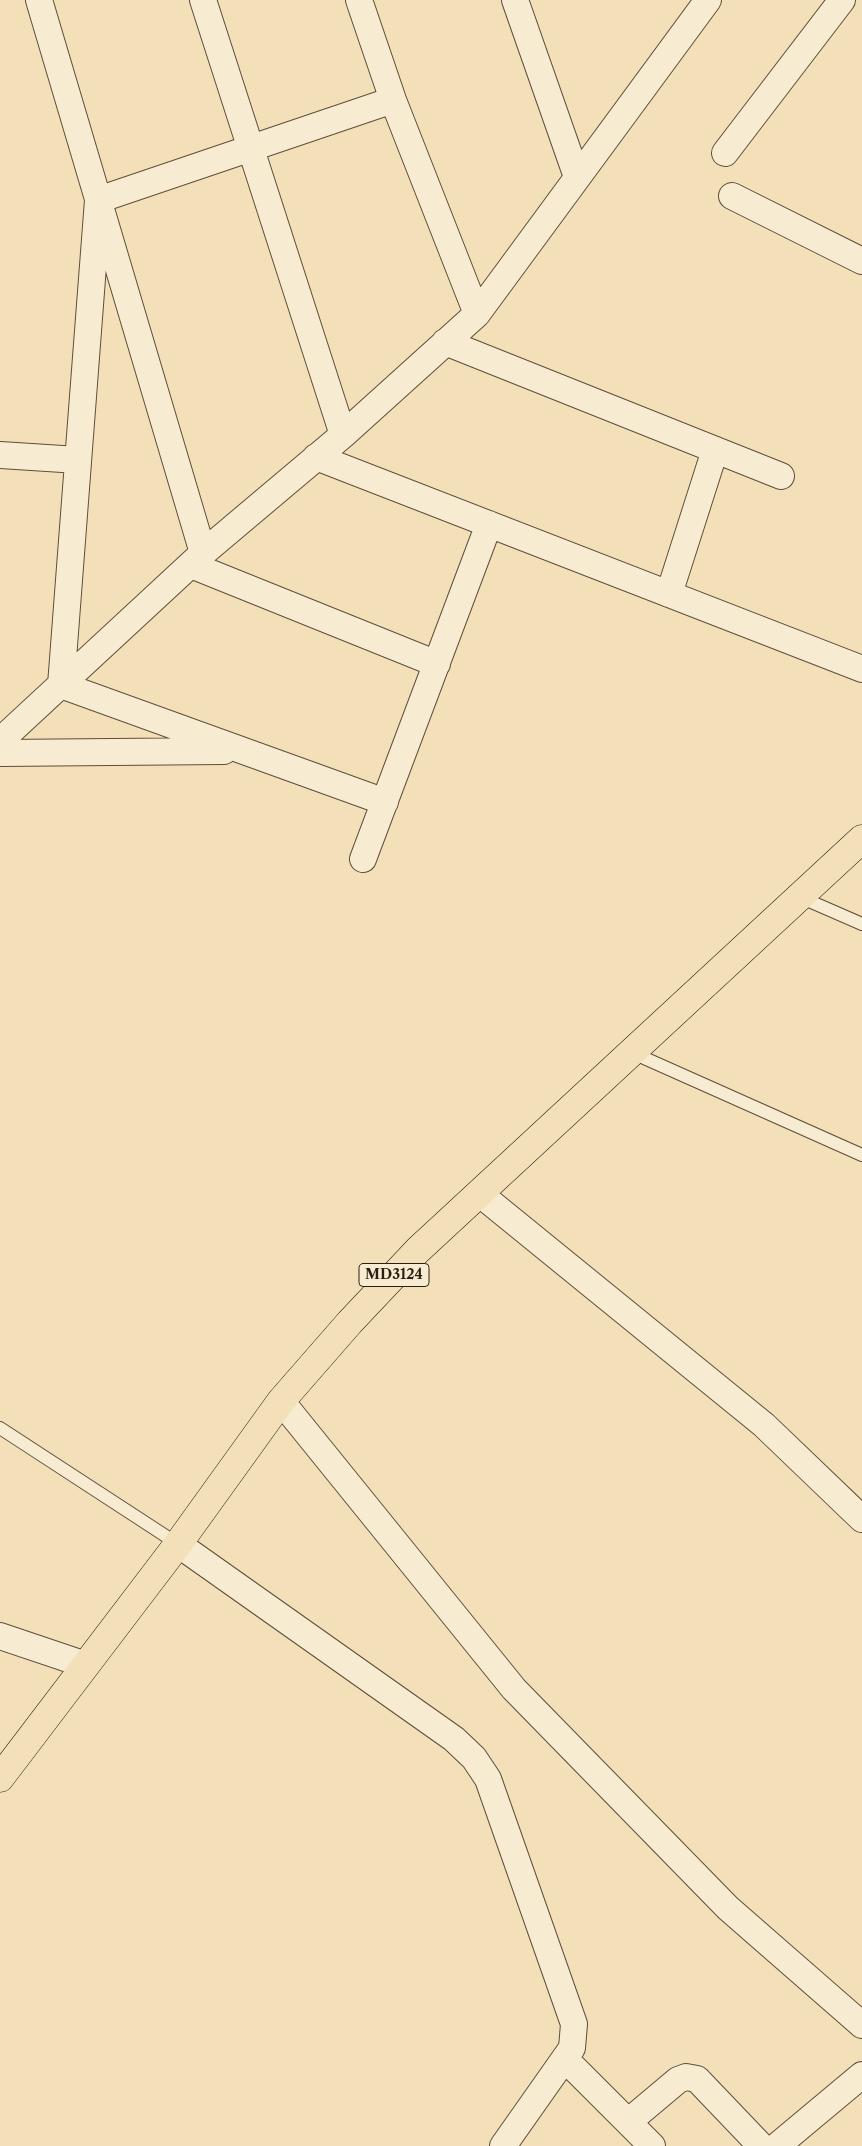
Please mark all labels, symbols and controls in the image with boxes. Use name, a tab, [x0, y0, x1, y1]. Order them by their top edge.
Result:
road number: MD3124	[359, 1264, 429, 1286]

